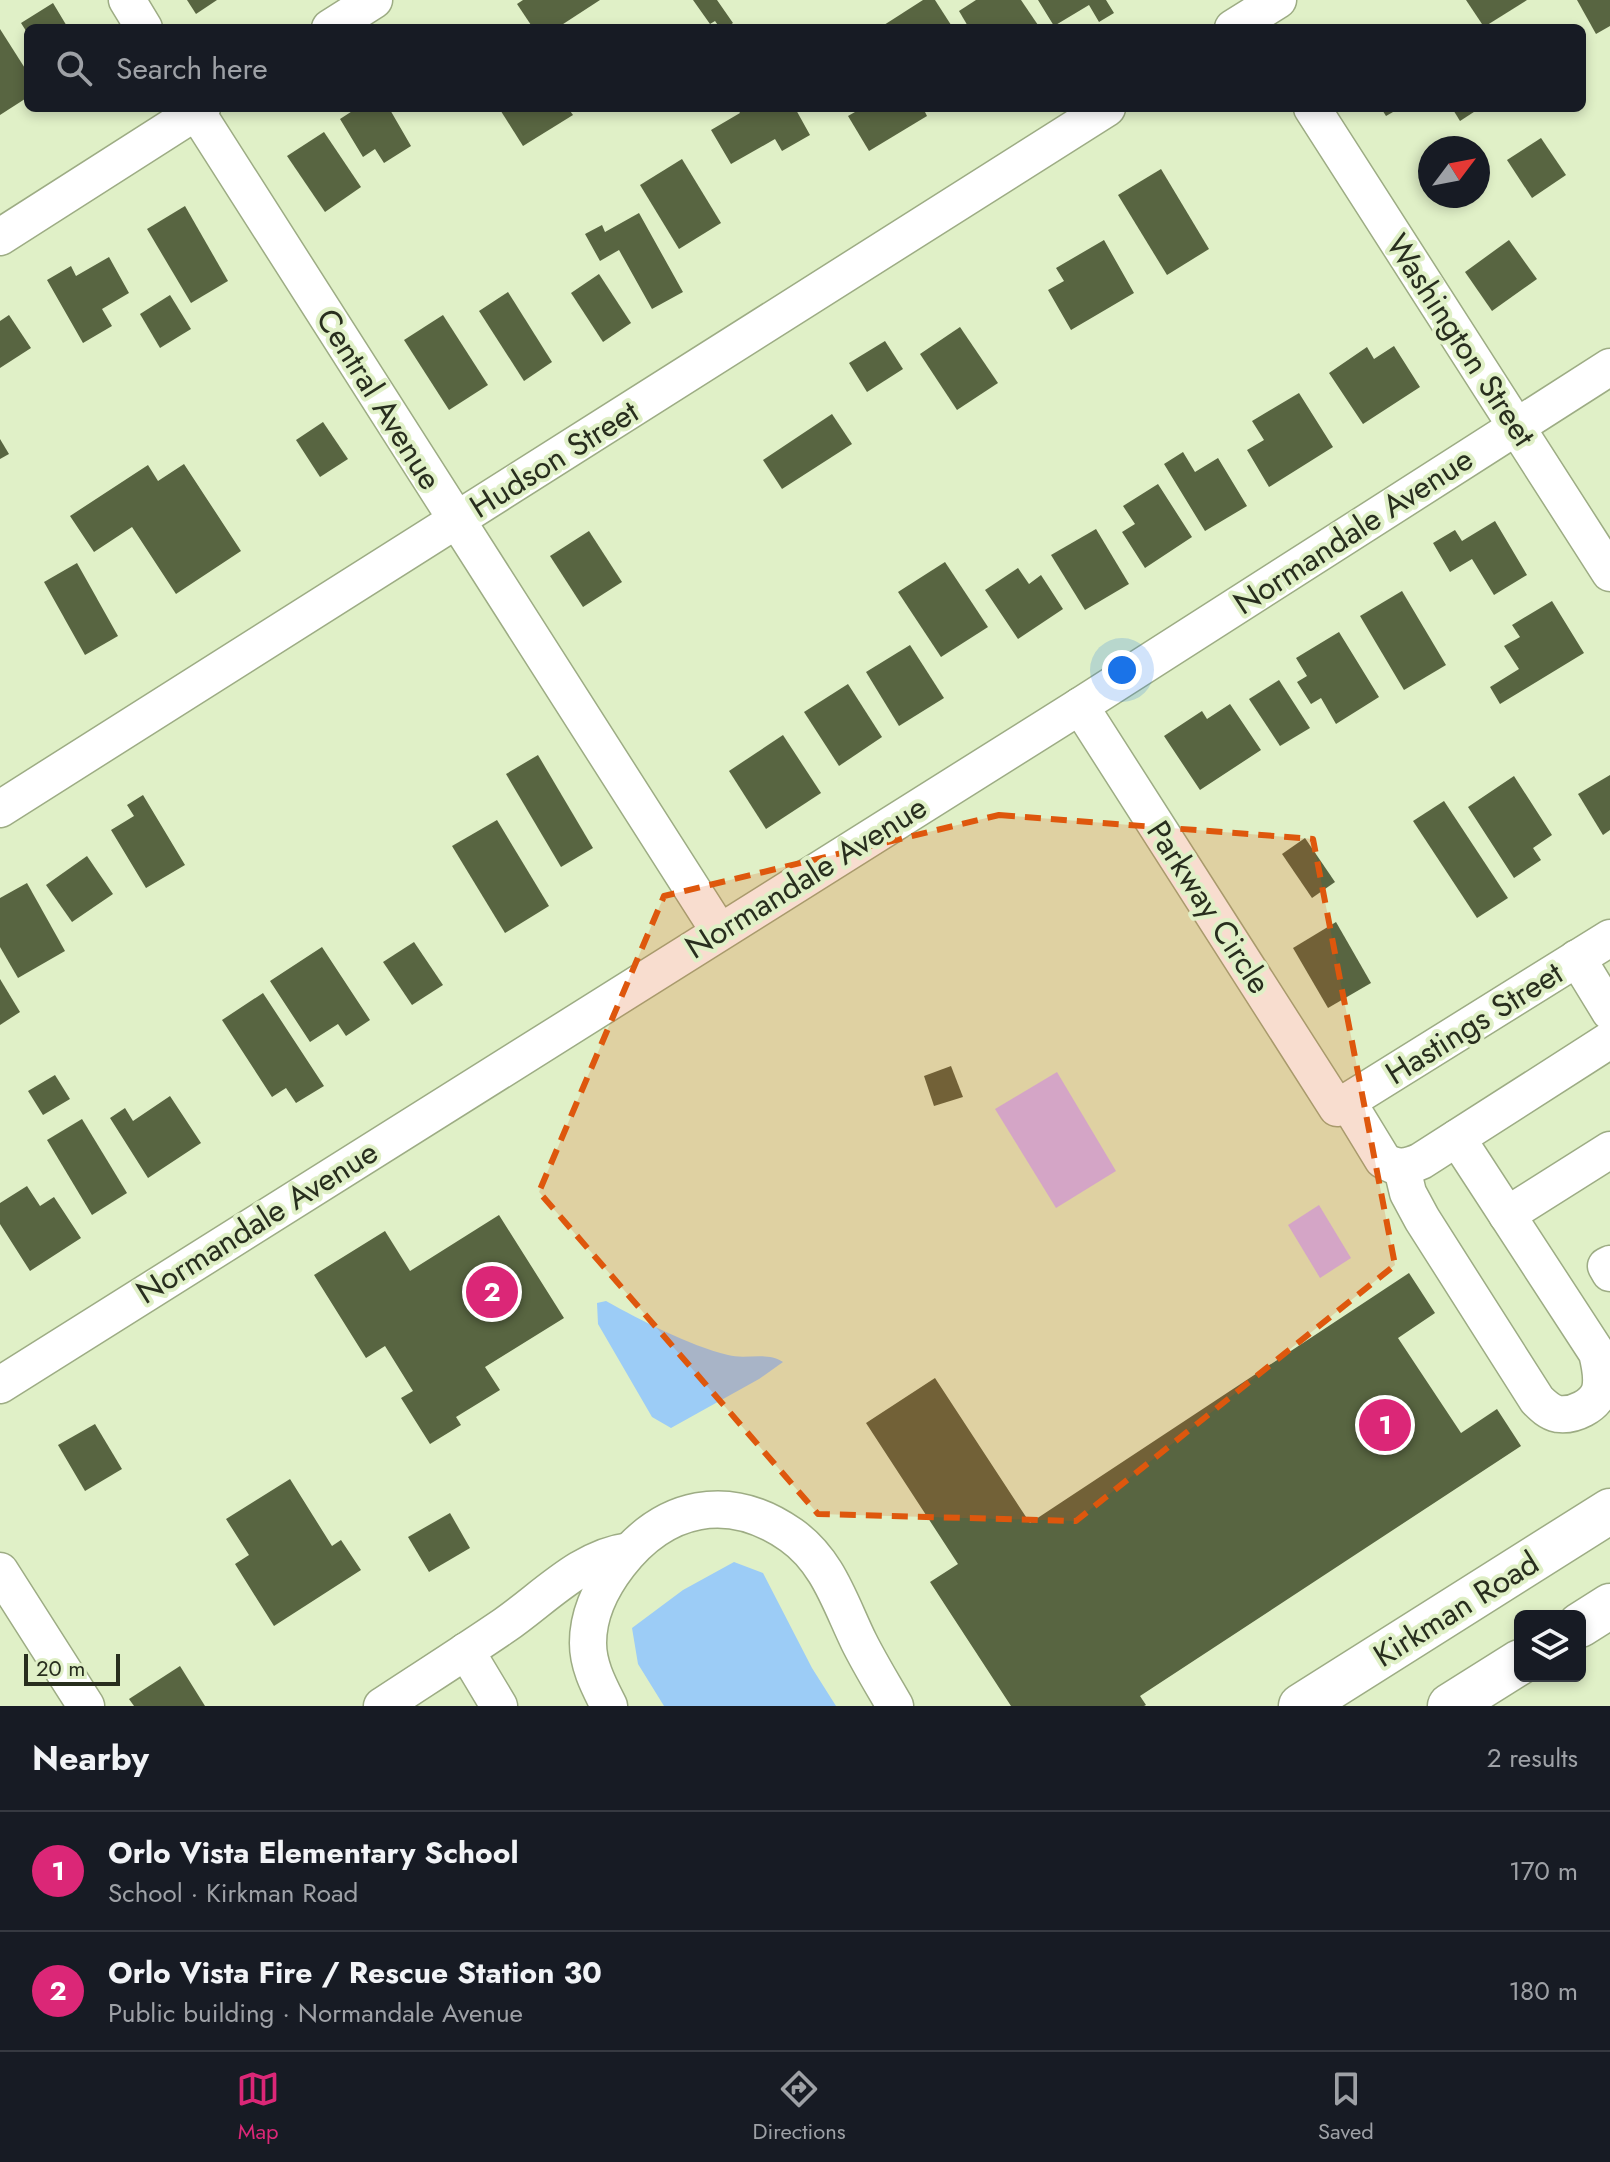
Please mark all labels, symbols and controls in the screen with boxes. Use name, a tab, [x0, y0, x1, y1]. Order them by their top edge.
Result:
search box	[24, 24, 1586, 112]
icon: search	[52, 46, 96, 90]
text: Search here	[116, 47, 268, 90]
north arrow	[1418, 136, 1490, 208]
street label: Washington Street	[1375, 225, 1547, 455]
street label: Central Avenue	[305, 300, 453, 498]
street label: Hudson Street	[461, 389, 647, 529]
street label: Normandale Avenue	[1224, 436, 1482, 626]
your location	[1102, 650, 1142, 690]
street label: Normandale Avenue	[676, 784, 936, 970]
street label: Parkway Circle	[1136, 811, 1282, 1003]
street label: Hastings Street	[1377, 950, 1572, 1096]
street label: Normandale Avenue	[127, 1129, 387, 1315]
pin: 2	[466, 1262, 518, 1322]
pin: 1	[1359, 1395, 1411, 1455]
street label: Kirkman Road	[1364, 1540, 1548, 1678]
map controls	[1514, 1610, 1586, 1682]
button: layers	[1514, 1610, 1586, 1682]
scale bar	[24, 1650, 120, 1686]
text: 20 m	[36, 1652, 85, 1684]
text: Nearby	[32, 1734, 149, 1783]
text: 2 results	[1487, 1739, 1578, 1777]
text: Orlo Vista Elementary School	[108, 1831, 519, 1874]
text: 1	[51, 1852, 65, 1890]
text: 170 m	[1509, 1852, 1578, 1890]
text: School · Kirkman Road	[108, 1874, 358, 1912]
text: Orlo Vista Fire / Rescue Station 30	[108, 1951, 602, 1994]
text: 2	[49, 1972, 67, 2010]
text: 180 m	[1508, 1972, 1578, 2010]
text: Public building · Normandale Avenue	[108, 1994, 523, 2032]
tab: Map	[236, 2067, 280, 2147]
tab: Directions	[753, 2067, 846, 2147]
tab: Saved	[1318, 2067, 1374, 2147]

